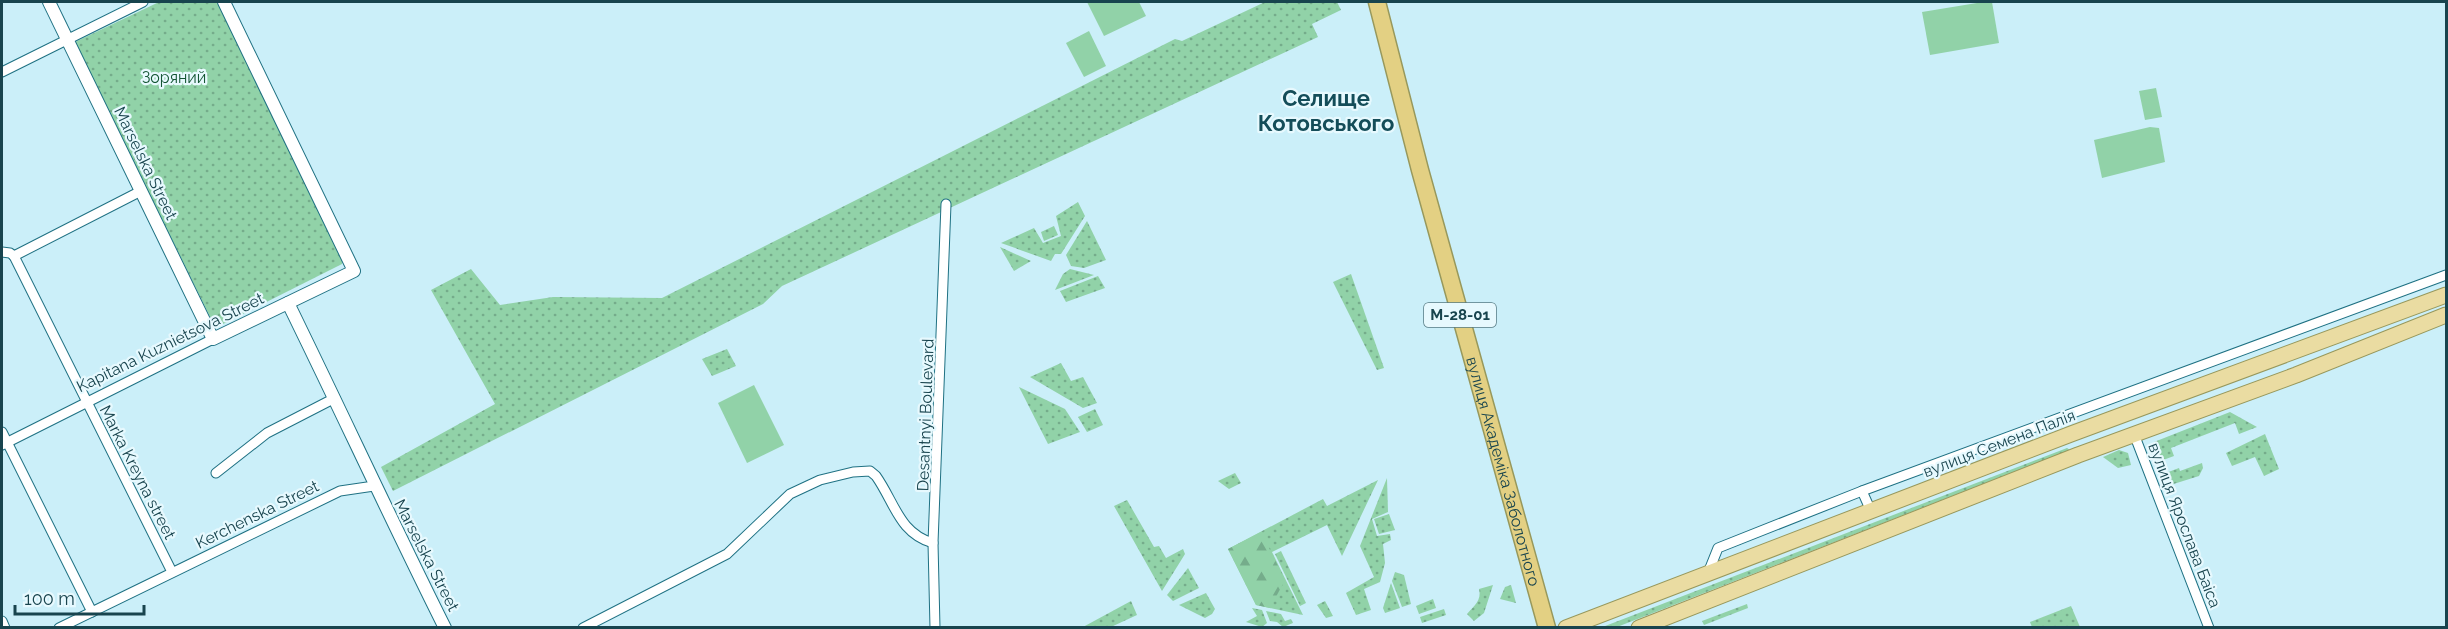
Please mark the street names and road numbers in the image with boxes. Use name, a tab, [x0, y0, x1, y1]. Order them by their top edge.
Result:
street label: Marselska Street	[110, 104, 181, 223]
street label: Kapitana Kuznietsova Street	[74, 289, 267, 396]
road number: М-28-01	[1424, 303, 1496, 327]
street label: Desantnyi Boulevard	[913, 338, 938, 492]
street label: вулиця Академіка Заболотного	[1462, 354, 1544, 588]
street label: Marka Kreyna street	[96, 402, 180, 543]
street label: вулиця Семена Палія	[1920, 406, 2078, 481]
street label: вулиця Ярослава Баіса	[2144, 440, 2225, 610]
street label: Kerchenska Street	[193, 476, 322, 553]
street label: Marselska Street	[390, 496, 463, 615]

